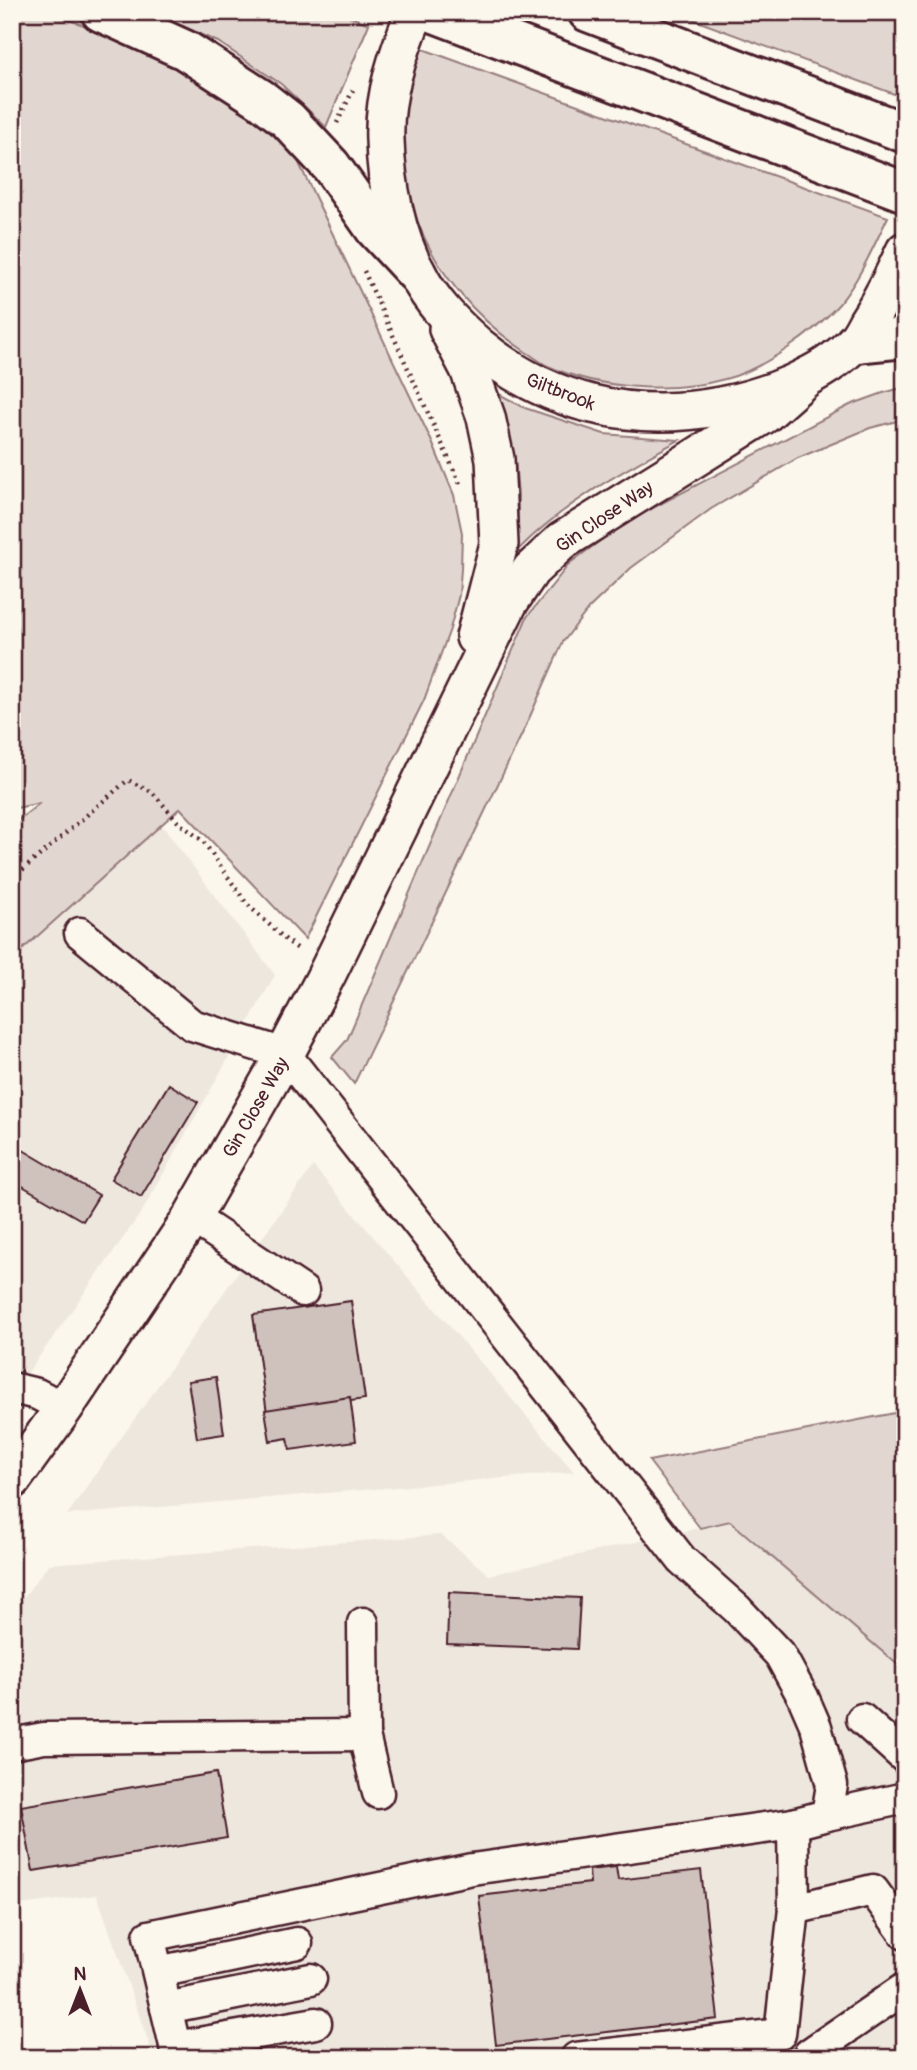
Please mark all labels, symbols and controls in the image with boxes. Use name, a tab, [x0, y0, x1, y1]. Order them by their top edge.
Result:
street label: Giltbrook	[523, 368, 599, 416]
street label: Gin Close Way	[551, 475, 658, 558]
street label: Gin Close Way	[217, 1053, 294, 1162]
north arrow	[46, 1954, 116, 2024]
text: N	[74, 1962, 87, 1986]

